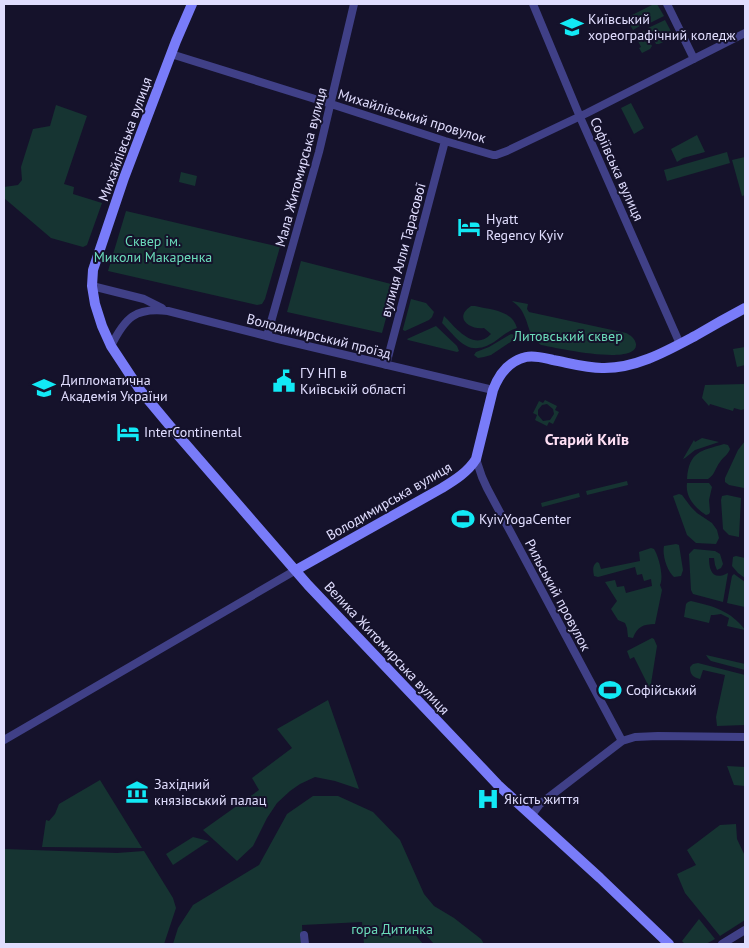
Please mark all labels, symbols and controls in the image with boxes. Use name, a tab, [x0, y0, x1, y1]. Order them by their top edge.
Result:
place label: Київський хореографічний коледж	[588, 10, 736, 44]
school or university icon: Київський хореографічний коледж	[559, 14, 585, 40]
street label: Михайлівська вулиця	[94, 74, 156, 204]
street label: Мала Житомирська вулиця	[271, 85, 331, 249]
street label: Михайлівський провулок	[336, 85, 489, 147]
street label: Софіївська вулиця	[586, 114, 648, 224]
street label: вулиця Алли Тарасової	[376, 181, 430, 319]
place label: Hyatt Regency Kyiv	[486, 210, 564, 244]
hotel icon: Hyatt Regency Kyiv	[456, 214, 482, 240]
park label: Сквер ім. Миколи Макаренка	[94, 232, 212, 266]
street label: Володимирський проїзд	[245, 309, 394, 363]
park label: Литовський сквер	[512, 327, 623, 345]
place label: ГУ НП в Київській області	[300, 364, 406, 398]
public building icon: ГУ НП в Київській області	[271, 368, 297, 394]
place label: Дипломатична Академія України	[61, 371, 168, 405]
school or university icon: Дипломатична Академія України	[31, 375, 57, 401]
hotel icon: InterContinental	[115, 419, 141, 445]
place label: InterContinental	[144, 423, 242, 441]
district label: Старий Київ	[545, 429, 629, 449]
street label: Володимирська вулиця	[323, 458, 455, 544]
sports icon: KyivYogaCenter	[450, 506, 476, 532]
place label: KyivYogaCenter	[479, 510, 571, 528]
street label: Рильський провулок	[521, 536, 595, 654]
street label: Велика Житомирська вулиця	[321, 578, 453, 718]
sports icon: Софійський	[597, 677, 623, 703]
place label: Софійський	[626, 681, 697, 699]
place label: Західний князівський палац	[154, 775, 267, 809]
museum icon: Західний князівський палац	[124, 779, 150, 805]
hospital icon: Якість життя	[475, 786, 501, 812]
place label: Якість життя	[504, 790, 579, 808]
park label: гора Дитинка	[351, 920, 433, 938]

